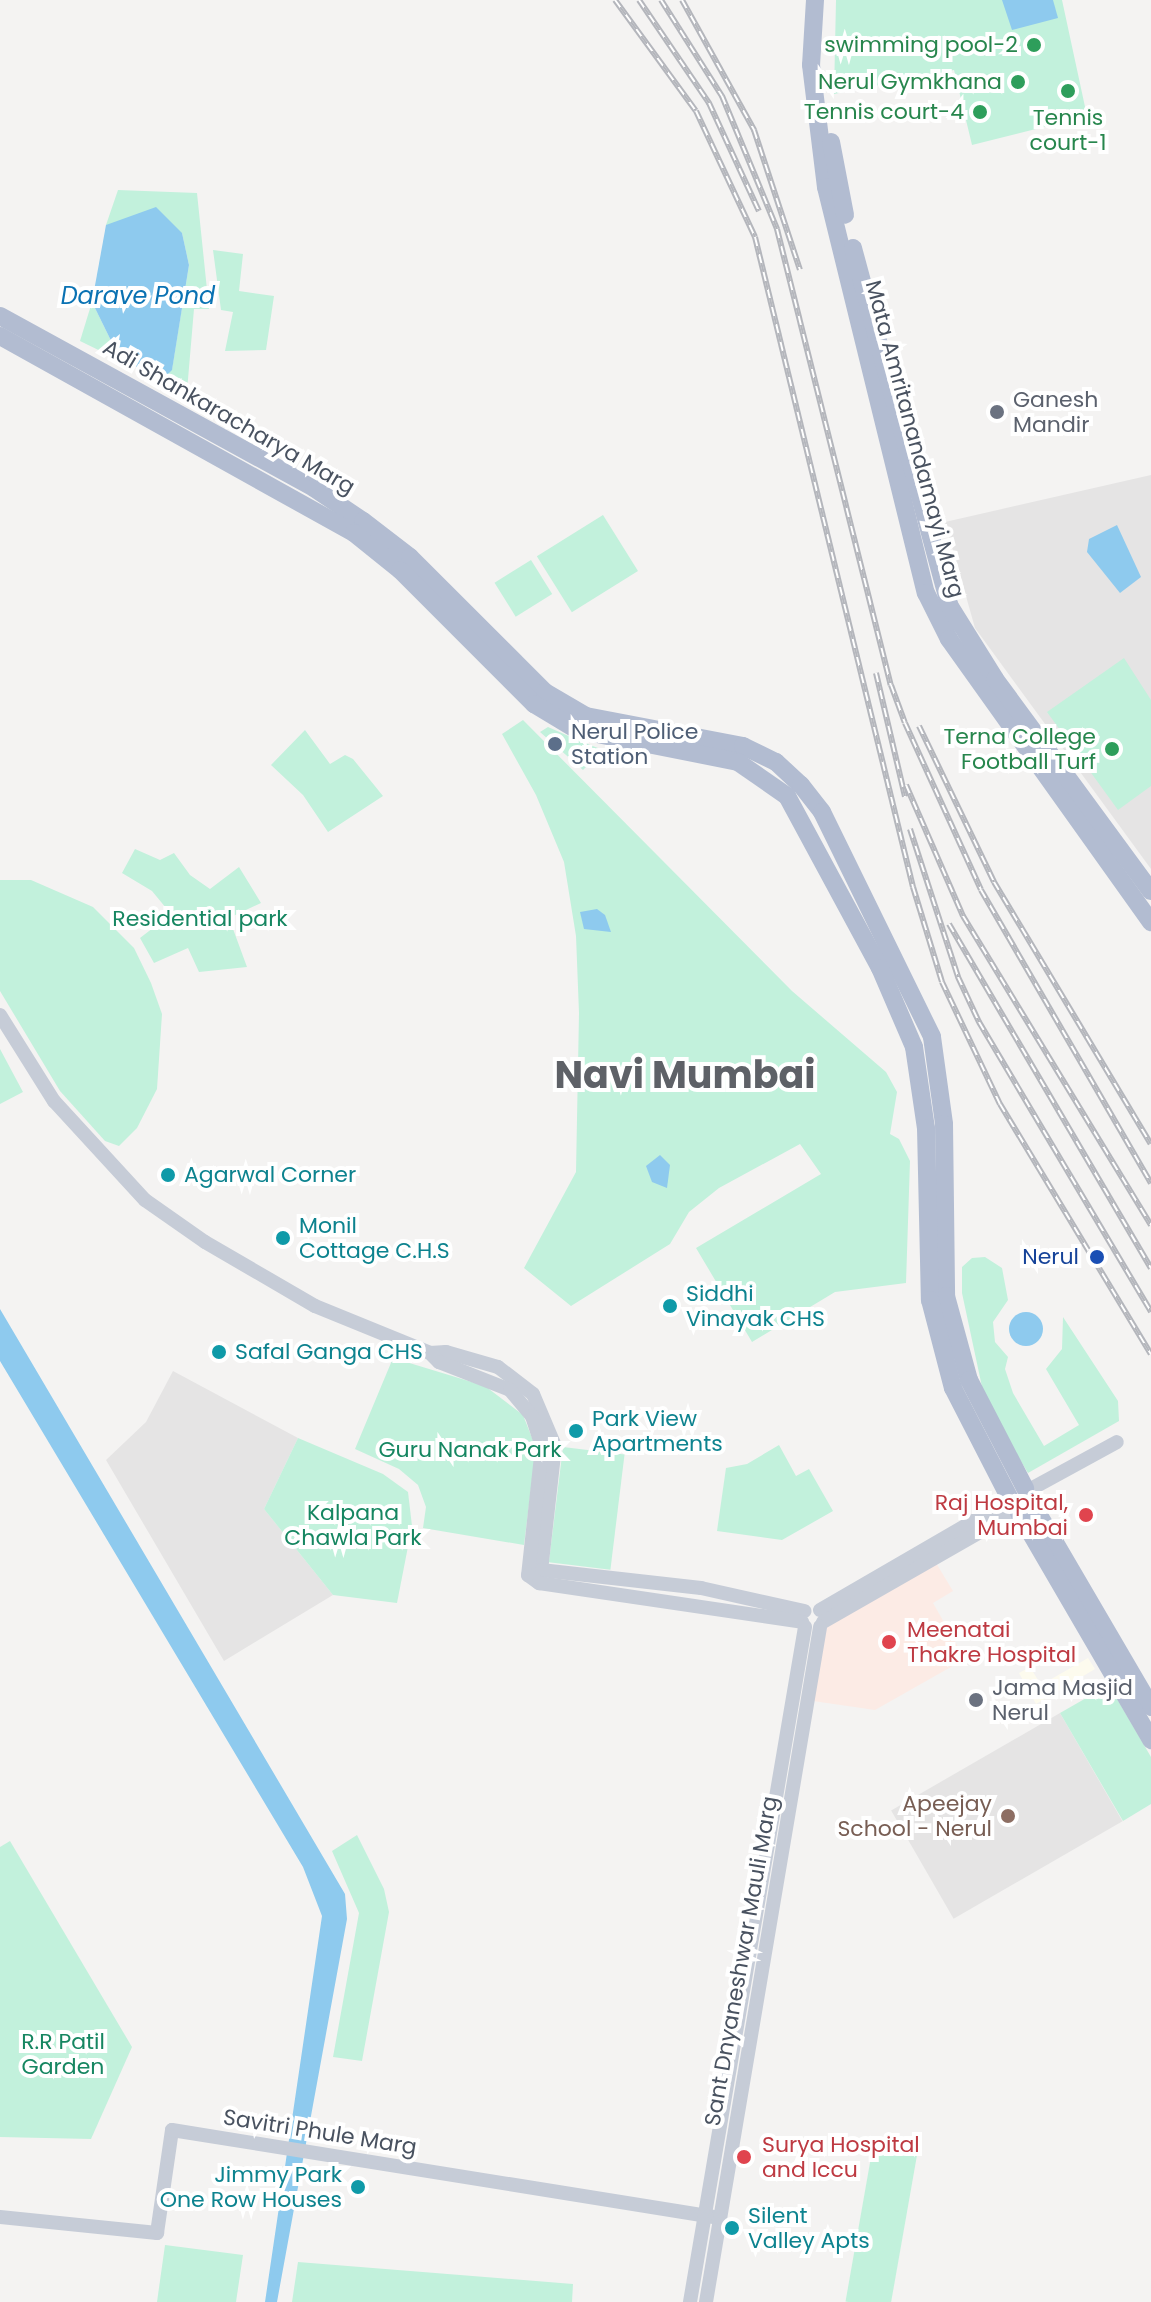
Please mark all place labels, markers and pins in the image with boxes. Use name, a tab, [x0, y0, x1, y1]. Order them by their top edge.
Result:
place label: swimming pool-2	[824, 32, 1018, 58]
marker: swimming pool-2	[1025, 36, 1043, 54]
place label: Nerul Gymkhana	[818, 69, 1002, 95]
marker: Nerul Gymkhana	[1009, 73, 1027, 91]
marker: Tennis court-1	[1059, 82, 1077, 100]
place label: Tennis court-4	[804, 99, 964, 125]
marker: Tennis court-4	[971, 103, 989, 121]
place label: Tennis court-1	[1030, 104, 1106, 156]
place label: Ganesh Mandir	[1013, 386, 1098, 438]
marker: Ganesh Mandir	[988, 403, 1006, 421]
place label: Nerul Police Station	[571, 718, 698, 770]
place label: Terna College Football Turf	[943, 723, 1096, 774]
marker: Nerul Police Station	[546, 735, 564, 753]
marker: Terna College Football Turf	[1103, 740, 1121, 758]
place label: Agarwal Corner	[184, 1162, 356, 1188]
marker: Agarwal Corner	[159, 1166, 177, 1184]
place label: Monil Cottage C.H.S	[299, 1212, 450, 1264]
marker: Monil Cottage C.H.S	[274, 1229, 292, 1247]
place label: Nerul	[1022, 1244, 1079, 1270]
marker: Nerul	[1086, 1246, 1108, 1268]
place label: Siddhi Vinayak CHS	[686, 1280, 825, 1332]
marker: Siddhi Vinayak CHS	[661, 1297, 679, 1315]
place label: Safal Ganga CHS	[235, 1339, 423, 1365]
marker: Safal Ganga CHS	[210, 1343, 228, 1361]
place label: Park View Apartments	[592, 1405, 723, 1456]
marker: Park View Apartments	[567, 1422, 585, 1440]
place label: Raj Hospital, Mumbai	[935, 1489, 1068, 1540]
marker: Raj Hospital, Mumbai	[1075, 1504, 1097, 1526]
place label: Meenatai Thakre Hospital	[907, 1616, 1076, 1668]
marker: Meenatai Thakre Hospital	[878, 1631, 900, 1653]
place label: Jama Masjid Nerul	[992, 1674, 1133, 1726]
marker: Jama Masjid Nerul	[967, 1691, 985, 1709]
place label: Apeejay School - Nerul	[837, 1790, 992, 1842]
marker: Apeejay School - Nerul	[999, 1807, 1017, 1825]
place label: Surya Hospital and Iccu	[762, 2131, 920, 2182]
marker: Surya Hospital and Iccu	[733, 2146, 755, 2168]
place label: Jimmy Park One Row Houses	[160, 2161, 342, 2212]
marker: Jimmy Park One Row Houses	[349, 2178, 367, 2196]
place label: Silent Valley Apts	[748, 2202, 870, 2254]
marker: Silent Valley Apts	[723, 2219, 741, 2237]

